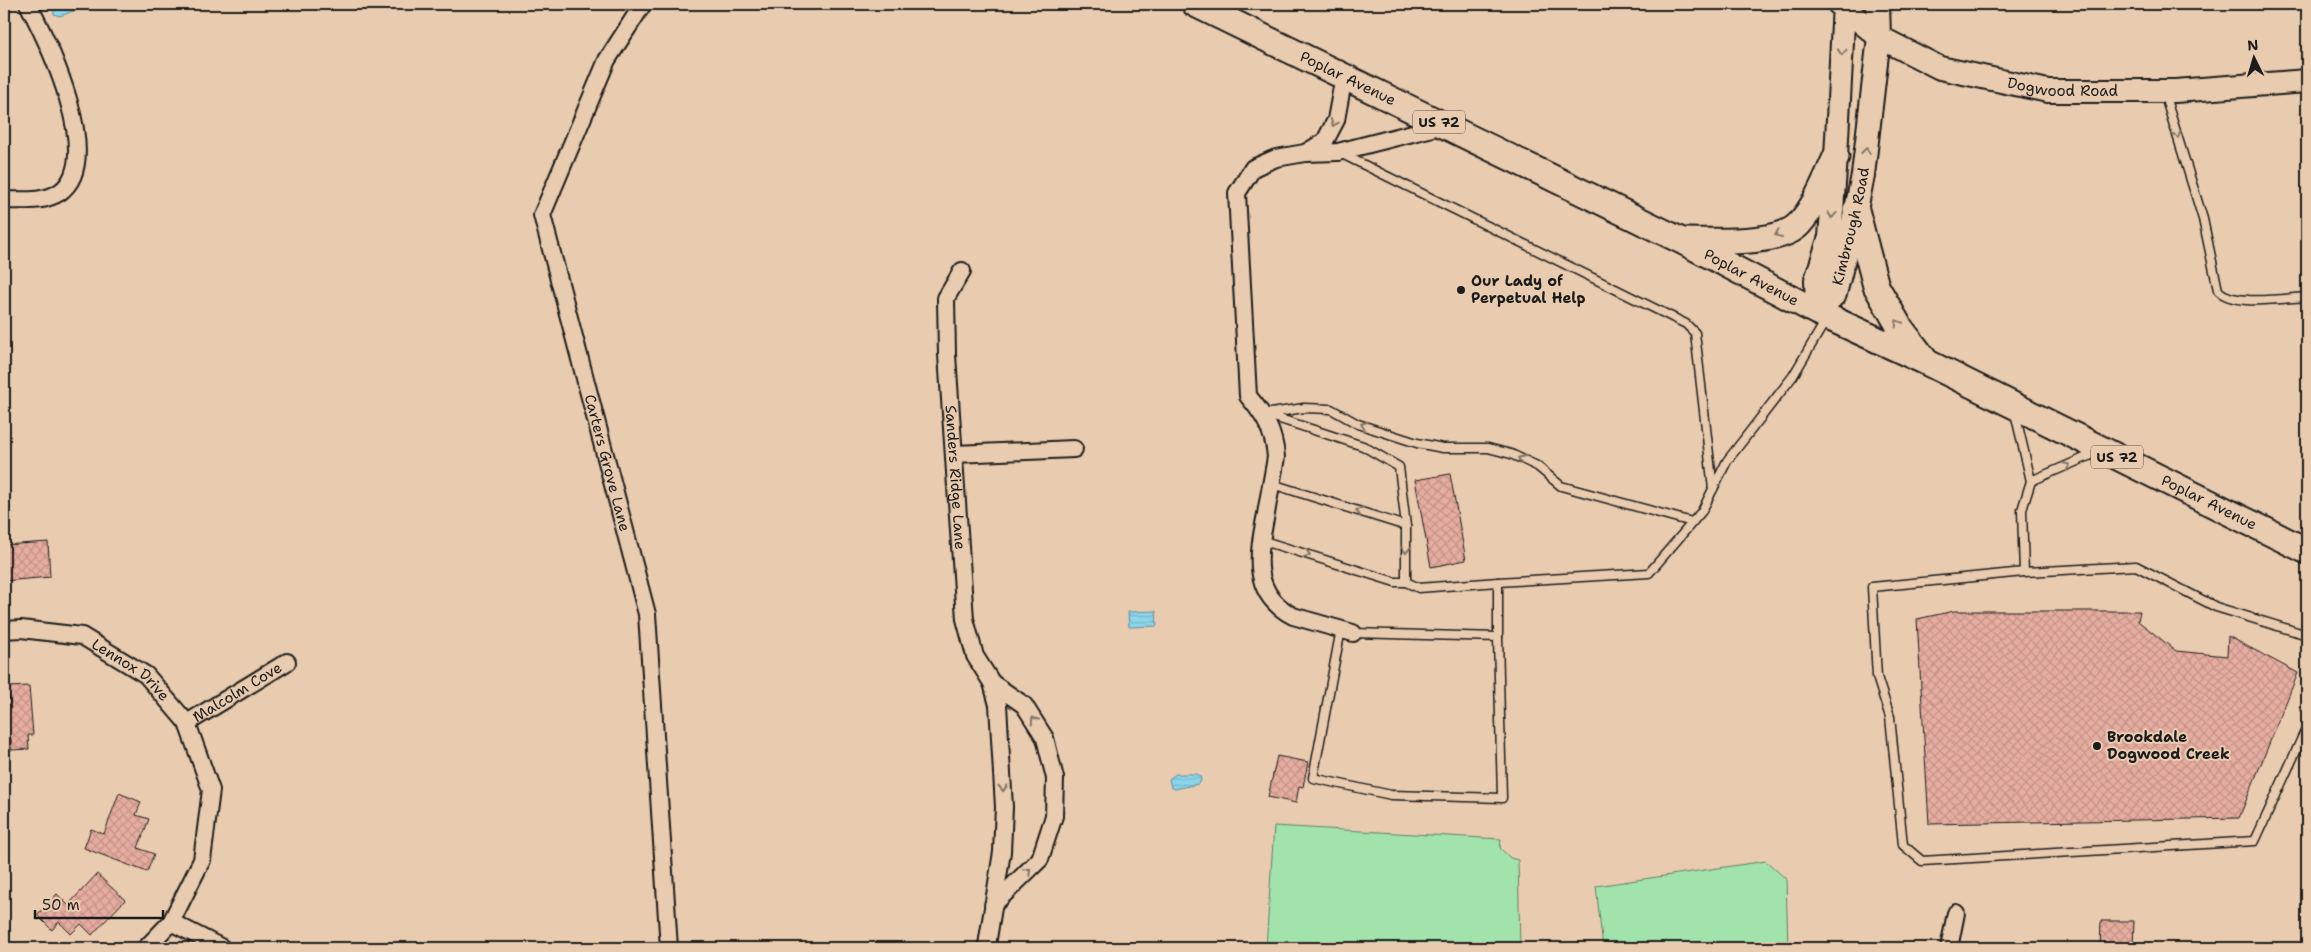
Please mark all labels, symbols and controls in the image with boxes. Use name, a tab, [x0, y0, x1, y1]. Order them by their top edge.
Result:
north arrow	[2228, 32, 2278, 82]
text: N	[2247, 36, 2259, 54]
street label: Poplar Avenue	[1297, 47, 1399, 110]
one-way arrow	[1836, 49, 1847, 57]
street label: Dogwood Road	[2005, 73, 2118, 101]
road number: US 72	[1413, 110, 1465, 134]
one-way arrow	[1329, 118, 1340, 127]
one-way arrow	[2172, 130, 2182, 139]
one-way arrow	[1860, 147, 1871, 155]
street label: Kimbrough Road	[1828, 166, 1874, 287]
one-way arrow	[1827, 211, 1838, 219]
one-way arrow	[1774, 228, 1783, 239]
street label: Poplar Avenue	[1700, 244, 1802, 311]
place label: Our Lady of Perpetual Help	[1471, 271, 1585, 308]
marker: Our Lady of Perpetual Help	[1455, 284, 1467, 296]
one-way arrow	[1894, 319, 1904, 328]
street label: Carters Grove Lane	[580, 392, 635, 534]
street label: Sanders Ridge Lane	[940, 404, 970, 550]
one-way arrow	[1360, 421, 1368, 431]
road number: US 72	[2091, 446, 2143, 468]
one-way arrow	[1517, 454, 1526, 465]
one-way arrow	[2062, 461, 2071, 472]
street label: Poplar Avenue	[2158, 470, 2260, 535]
one-way arrow	[1355, 507, 1364, 517]
one-way arrow	[1401, 546, 1411, 554]
one-way arrow	[1302, 549, 1311, 559]
street label: Lennox Drive	[88, 634, 174, 705]
street label: Malcolm Cove	[189, 657, 286, 727]
one-way arrow	[1031, 717, 1040, 726]
place label: Brookdale Dogwood Creek	[2107, 727, 2230, 764]
marker: Brookdale Dogwood Creek	[2091, 740, 2103, 752]
one-way arrow	[998, 784, 1009, 792]
one-way arrow	[1022, 868, 1031, 877]
scale bar	[35, 887, 162, 919]
text: 50 m	[42, 895, 80, 915]

